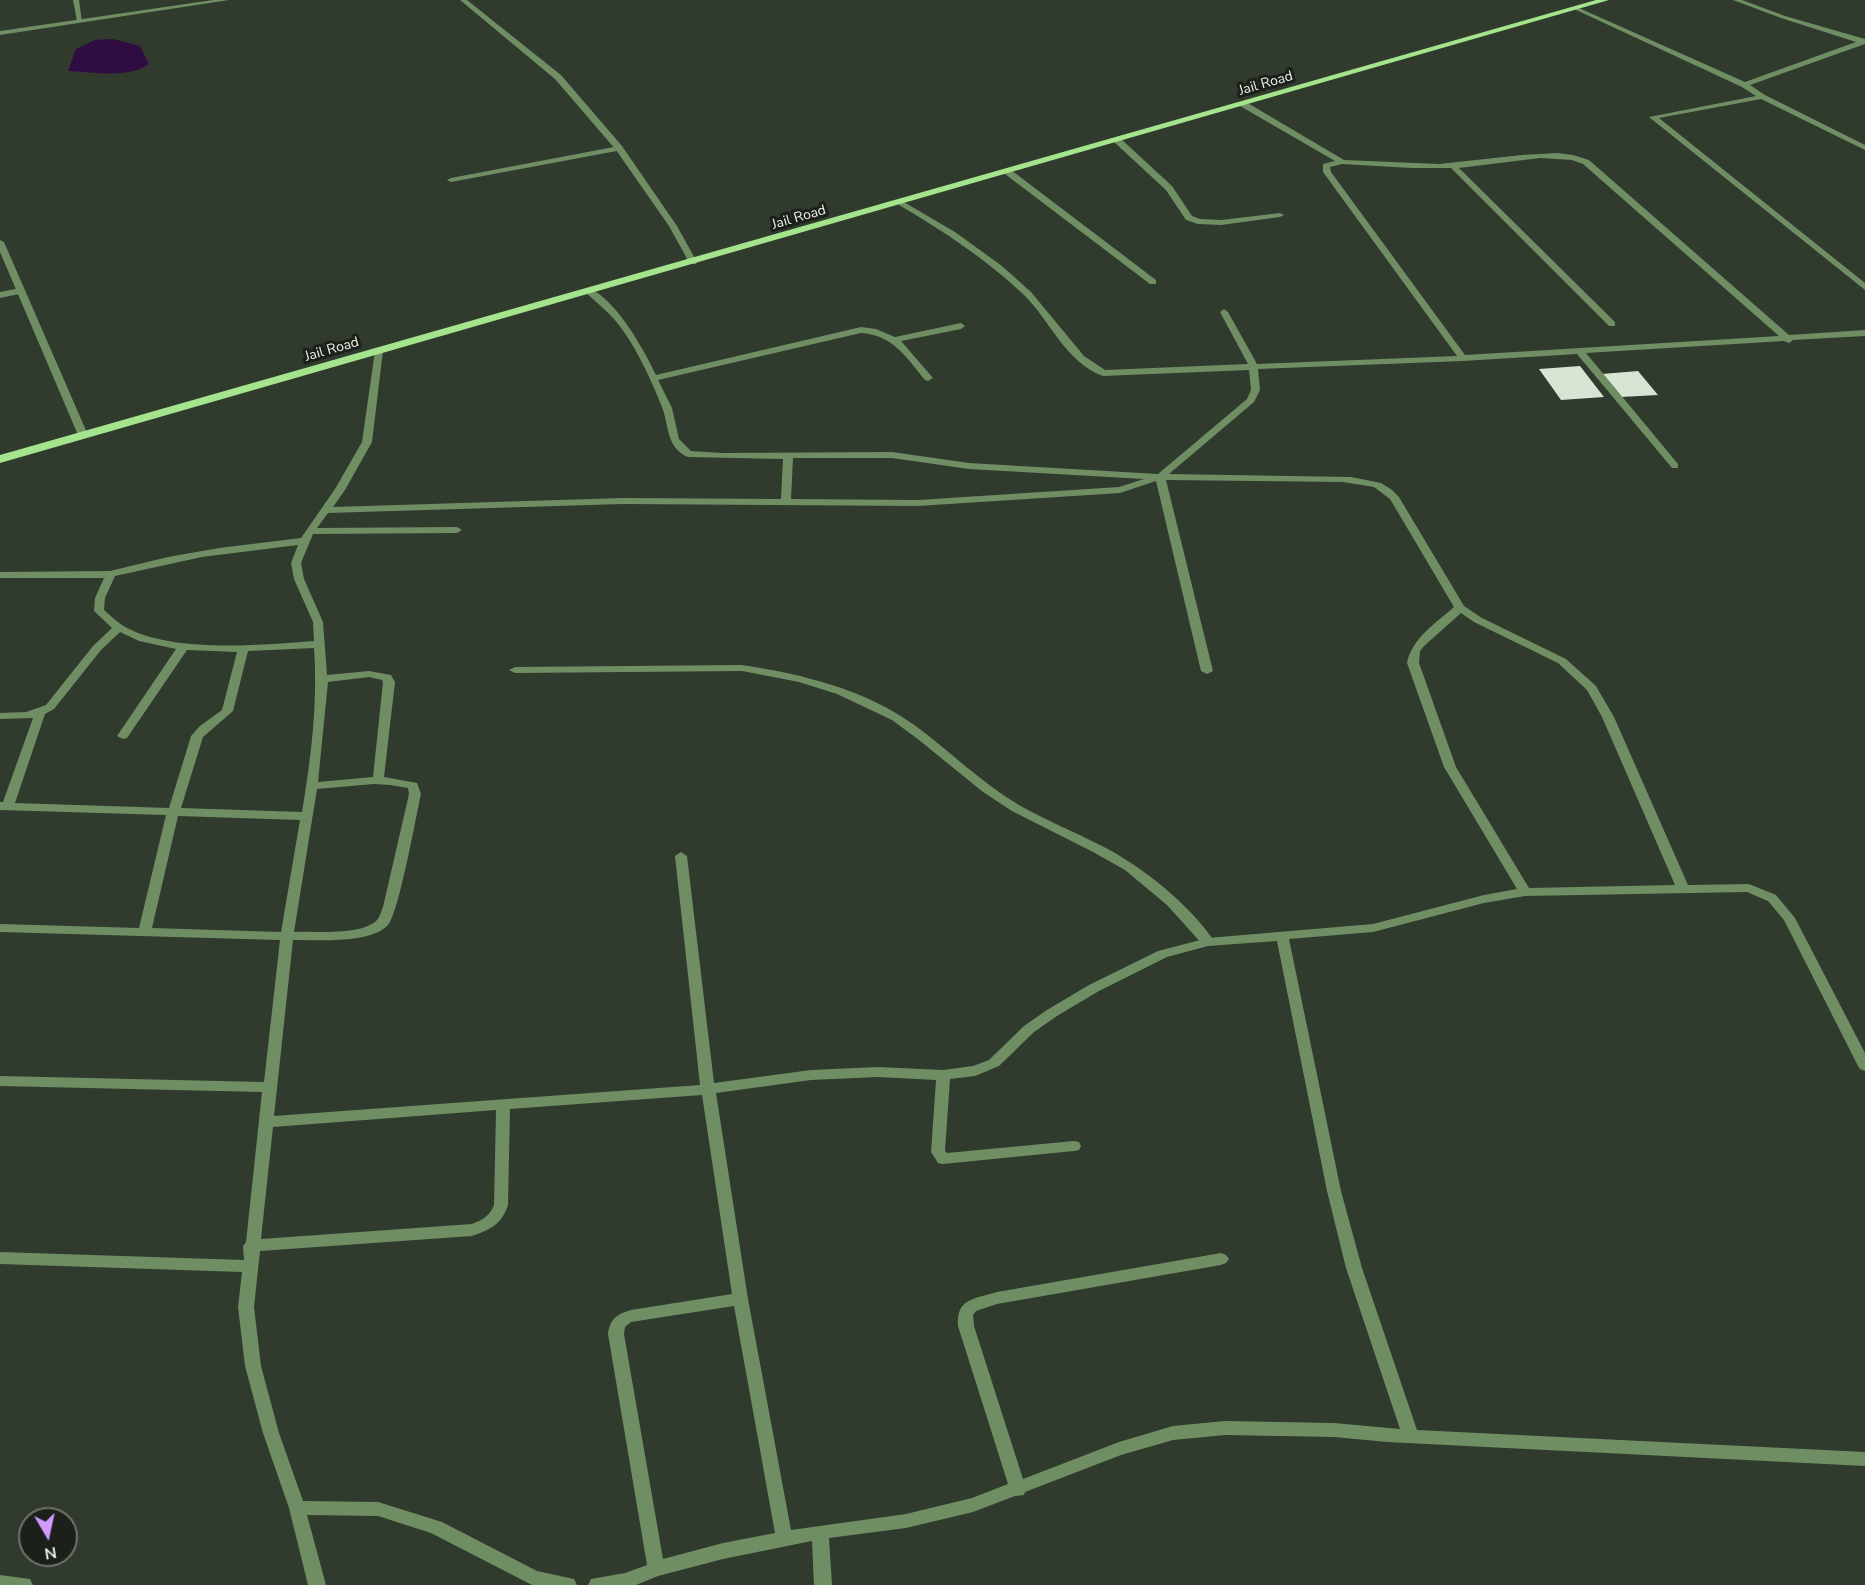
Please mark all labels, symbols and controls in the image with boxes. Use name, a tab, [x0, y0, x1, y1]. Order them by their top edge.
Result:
street label: Jail Road	[1237, 68, 1295, 100]
street label: Jail Road	[770, 202, 828, 234]
street label: Jail Road	[303, 334, 361, 366]
north arrow	[18, 1507, 78, 1567]
text: N	[43, 1541, 58, 1565]

